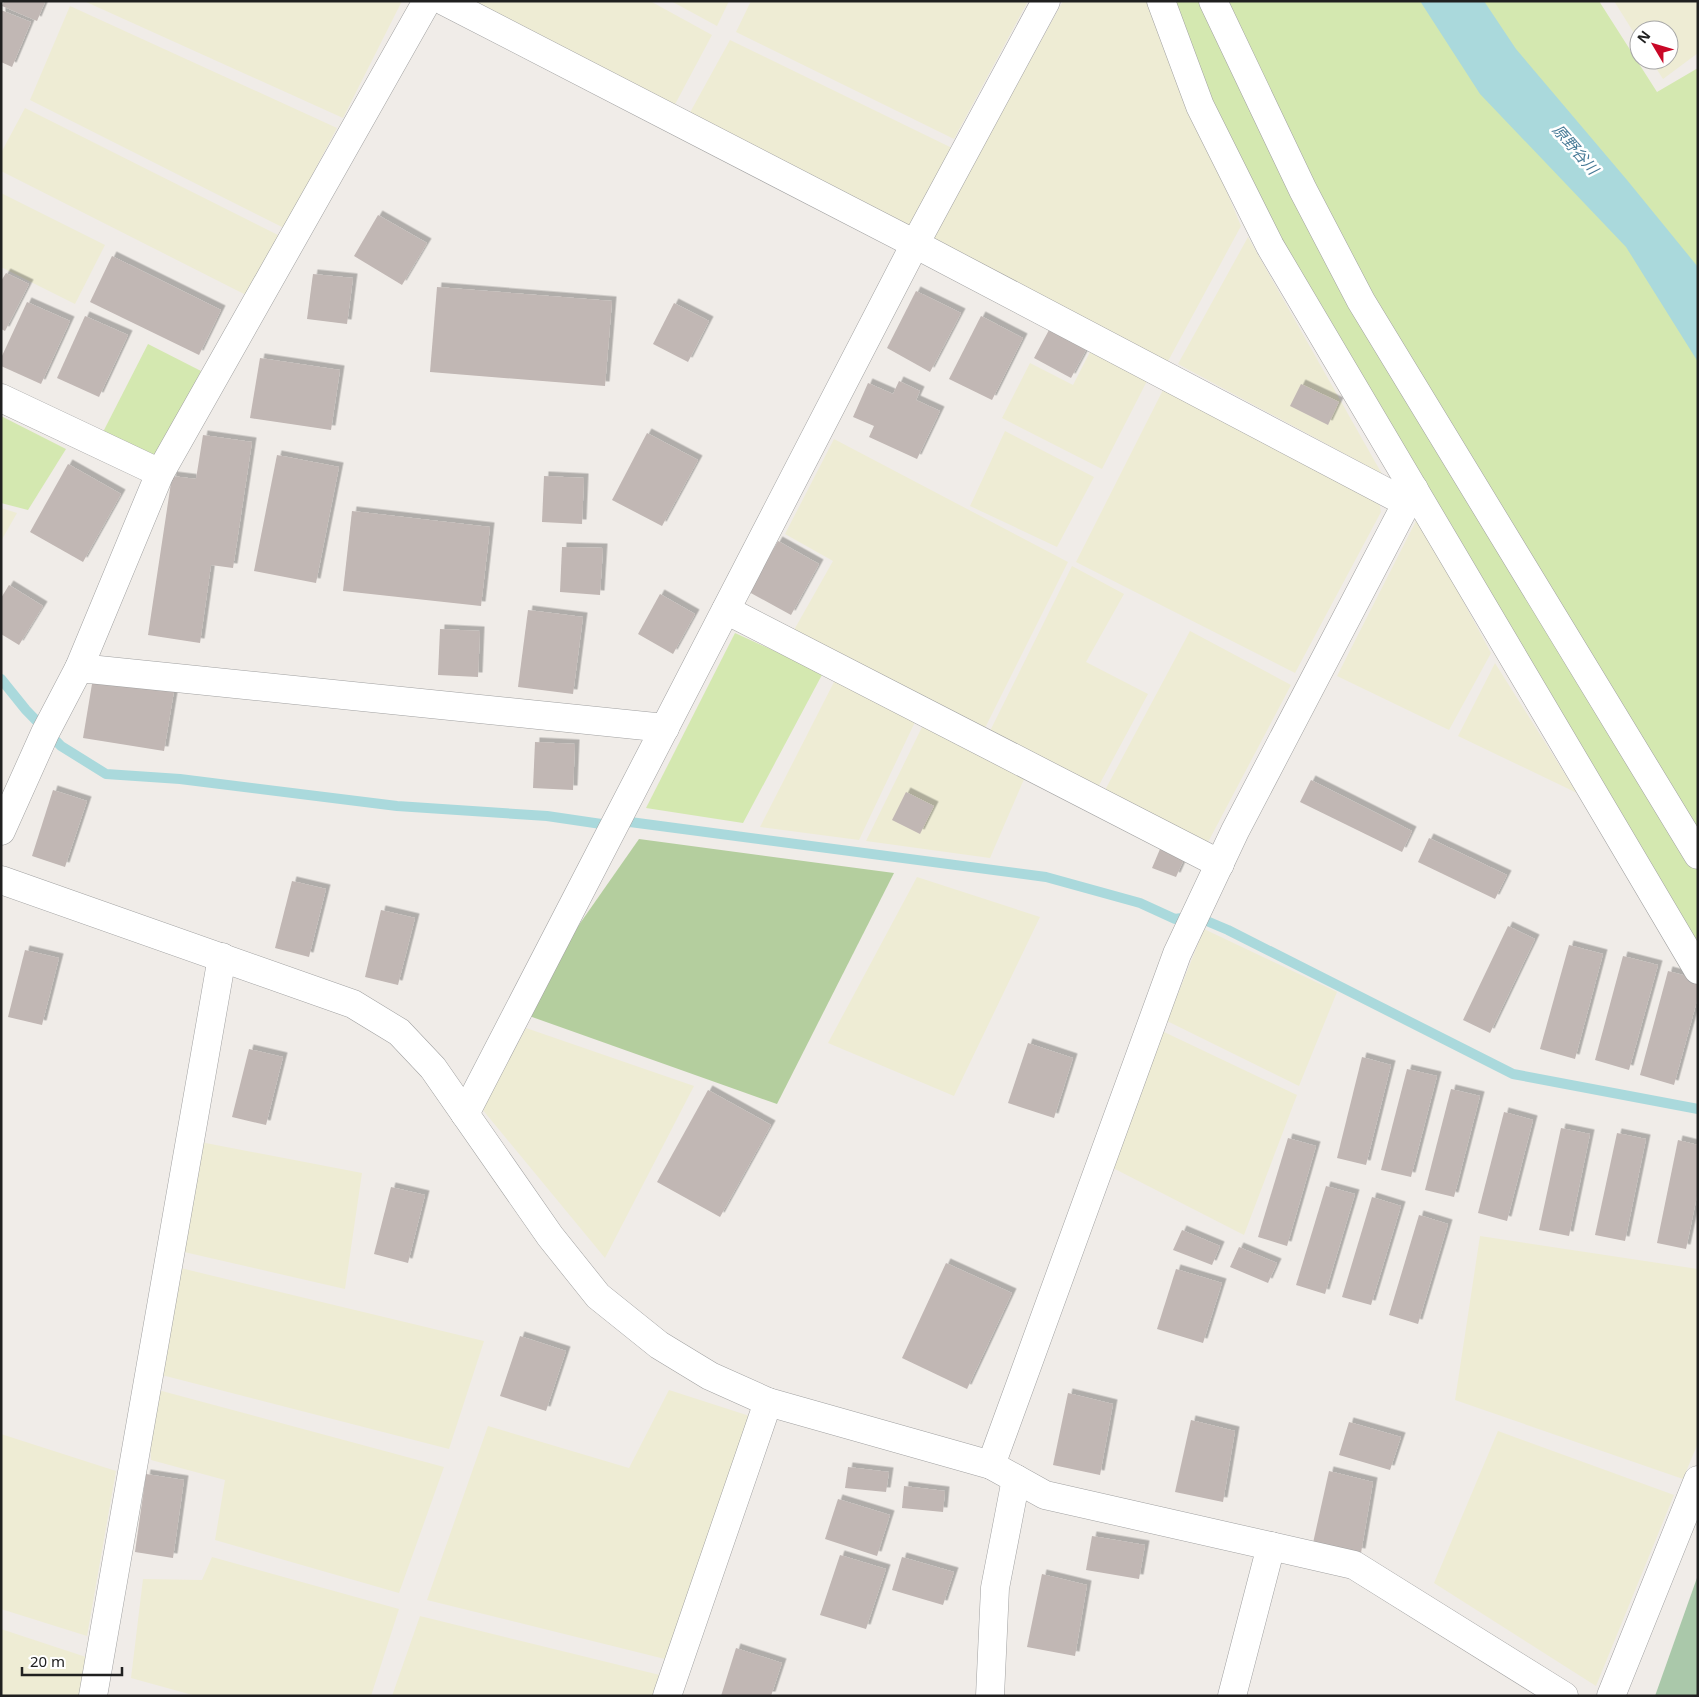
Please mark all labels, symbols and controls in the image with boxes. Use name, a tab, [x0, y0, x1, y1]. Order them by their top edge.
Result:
north arrow	[1629, 20, 1679, 70]
text: N	[1632, 26, 1654, 47]
water label: 原野谷川	[1549, 120, 1605, 180]
scale bar	[22, 1644, 122, 1676]
text: 20 m	[30, 1651, 65, 1671]

